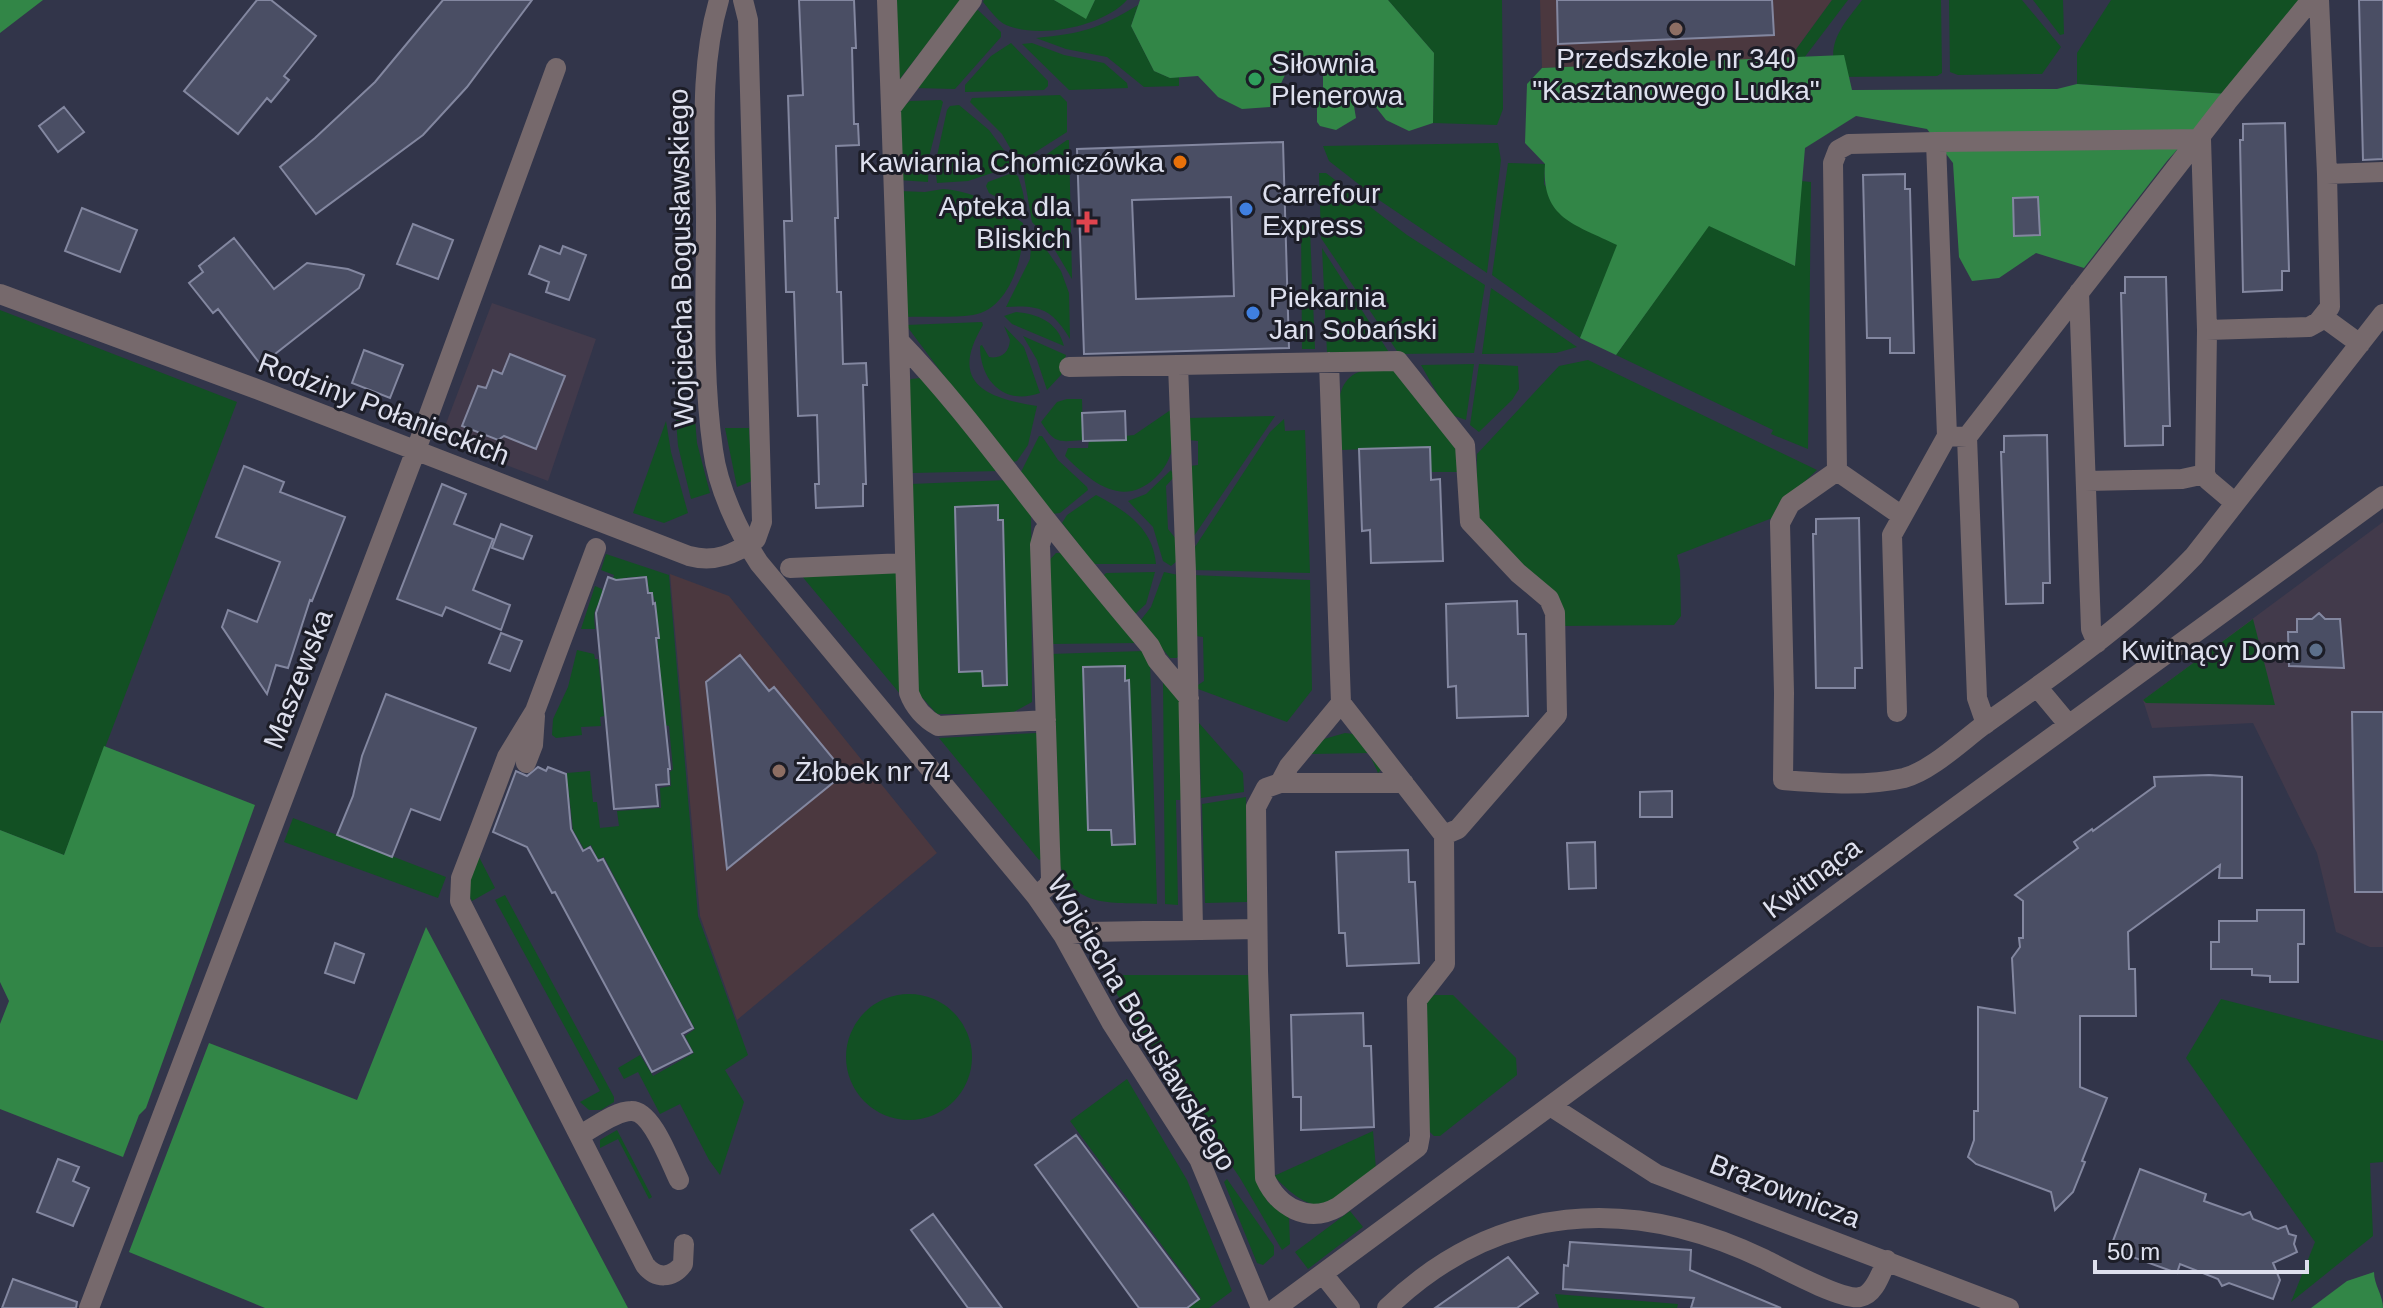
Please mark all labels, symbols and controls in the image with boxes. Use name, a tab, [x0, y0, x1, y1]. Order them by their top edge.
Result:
marker: Przedszkole nr 340 "Kasztanowego Ludka"	[1667, 20, 1685, 38]
place label: Przedszkole nr 340 "Kasztanowego Ludka"	[1532, 43, 1820, 106]
place label: Siłownia Plenerowa	[1271, 48, 1404, 111]
marker: Siłownia Plenerowa	[1246, 70, 1264, 88]
street label: Wojciecha Bogusławskiego	[663, 88, 699, 428]
place label: Kawiarnia Chomiczówka	[859, 147, 1164, 178]
marker: Kawiarnia Chomiczówka	[1171, 153, 1189, 171]
place label: Carrefour Express	[1262, 178, 1380, 241]
place label: Apteka dla Bliskich	[939, 191, 1071, 254]
marker: Carrefour Express	[1237, 200, 1255, 218]
marker: Apteka dla Bliskich	[1078, 213, 1096, 231]
place label: Piekarnia Jan Sobański	[1269, 282, 1437, 345]
marker: Piekarnia Jan Sobański	[1244, 304, 1262, 322]
street label: Rodziny Połanieckich	[254, 347, 514, 471]
street label: Maszewska	[257, 605, 339, 753]
place label: Kwitnący Dom	[2121, 635, 2300, 666]
marker: Kwitnący Dom	[2307, 641, 2325, 659]
place label: Żłobek nr 74	[795, 756, 951, 787]
marker: Żłobek nr 74	[770, 762, 788, 780]
street label: Kwitnąca	[1757, 831, 1867, 925]
street label: Wojciecha Bogusławskiego	[1041, 870, 1243, 1176]
street label: Brązownicza	[1705, 1148, 1865, 1234]
scale bar	[2095, 1224, 2307, 1274]
text: 50 m	[2107, 1238, 2160, 1265]

